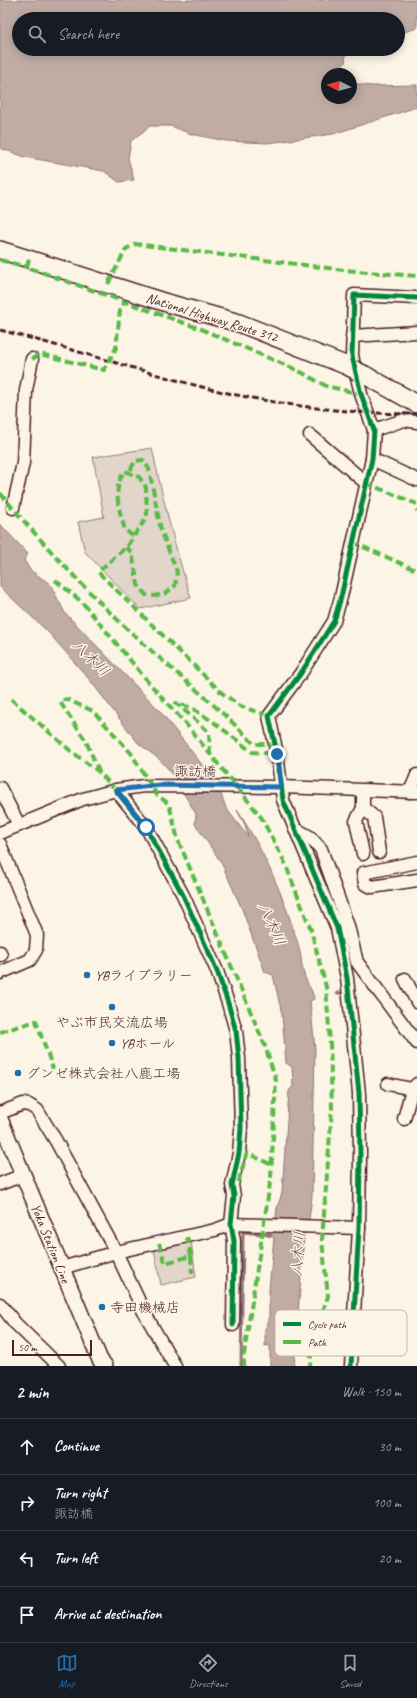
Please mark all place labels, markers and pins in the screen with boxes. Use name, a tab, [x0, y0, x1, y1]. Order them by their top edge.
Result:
place label: YBライブラリー	[95, 967, 193, 984]
marker: YBライブラリー	[82, 970, 92, 980]
marker: やぶ市民交流広場	[107, 1002, 117, 1012]
place label: やぶ市民交流広場	[56, 1014, 168, 1031]
place label: YBホール	[120, 1035, 175, 1052]
marker: YBホール	[107, 1038, 117, 1048]
place label: グンゼ株式会社八鹿工場	[26, 1065, 180, 1082]
marker: グンゼ株式会社八鹿工場	[13, 1068, 23, 1078]
place label: 寺田機械店	[110, 1299, 180, 1316]
marker: 寺田機械店	[97, 1302, 107, 1312]

